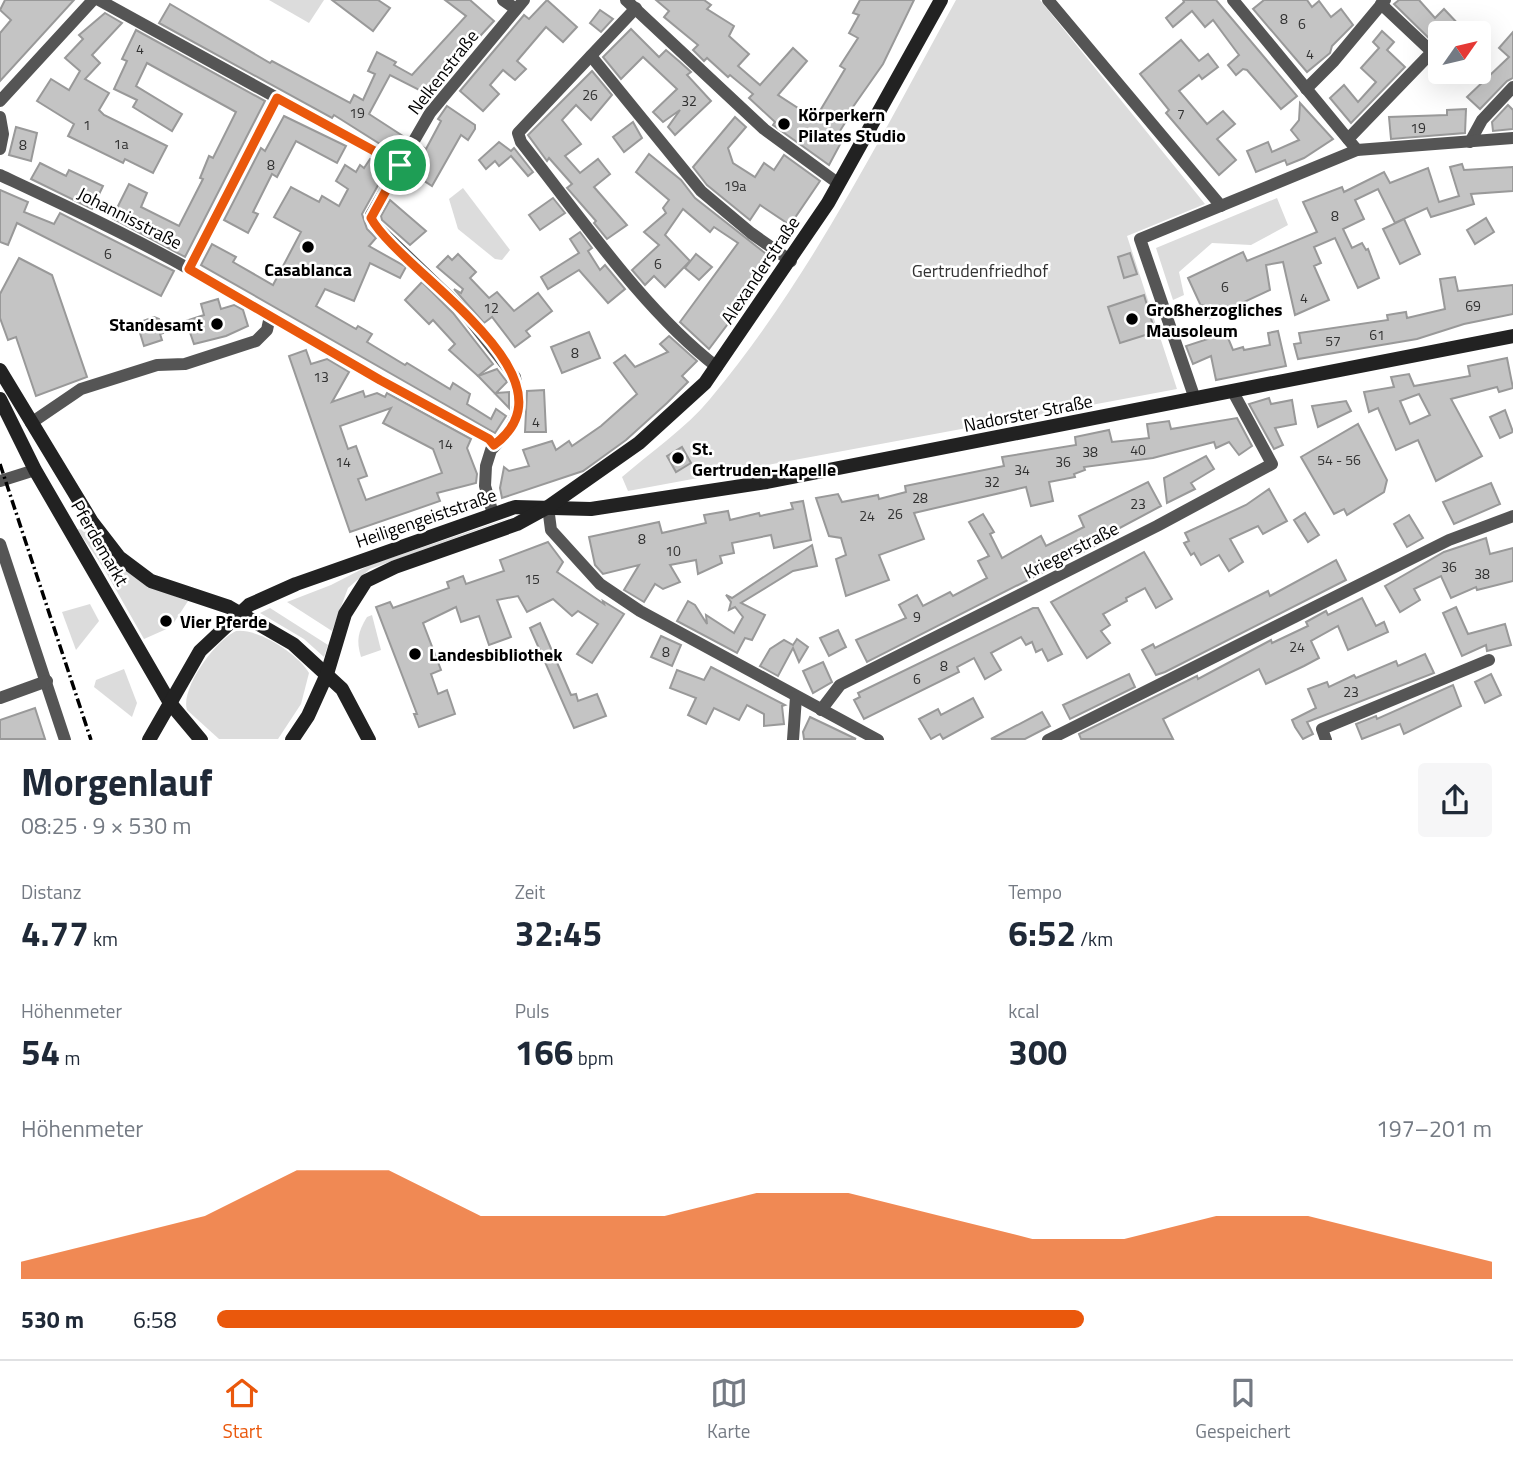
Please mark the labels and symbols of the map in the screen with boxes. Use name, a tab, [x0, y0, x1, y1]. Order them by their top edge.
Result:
house number: 8	[1280, 8, 1288, 29]
house number: 6	[1298, 13, 1306, 34]
north arrow	[1428, 21, 1491, 84]
street label: Nelkenstraße	[401, 24, 485, 120]
house number: 4	[136, 38, 144, 59]
house number: 4	[1306, 43, 1314, 64]
house number: 26	[582, 84, 598, 105]
house number: 32	[681, 90, 697, 111]
place label: Körperkern Pilates Studio	[798, 101, 906, 149]
house number: 19	[349, 102, 365, 123]
house number: 7	[1177, 103, 1185, 124]
house number: 1	[83, 114, 91, 135]
marker: Körperkern Pilates Studio	[776, 116, 792, 132]
house number: 19	[1410, 117, 1426, 138]
house number: 1a	[114, 133, 128, 154]
house number: 8	[19, 134, 27, 155]
pin	[370, 135, 430, 195]
house number: 8	[267, 154, 275, 175]
house number: 19a	[724, 175, 746, 196]
street label: Johannisstraße	[73, 180, 187, 256]
house number: 8	[1331, 205, 1339, 226]
street label: Alexanderstraße	[714, 211, 806, 329]
marker: Casablanca	[300, 239, 316, 255]
house number: 6	[104, 243, 112, 264]
house number: 6	[654, 253, 662, 274]
place label: Casablanca	[264, 256, 352, 283]
park label: Gertrudenfriedhof	[912, 257, 1048, 284]
house number: 6	[1221, 276, 1229, 297]
house number: 4	[1300, 287, 1308, 308]
house number: 69	[1465, 295, 1481, 316]
place label: Großherzogliches Mausoleum	[1146, 296, 1283, 344]
house number: 12	[483, 297, 499, 318]
place label: Standesamt	[109, 311, 203, 338]
marker: Großherzogliches Mausoleum	[1124, 311, 1140, 327]
marker: Standesamt	[209, 316, 225, 332]
house number: 61	[1369, 324, 1385, 345]
house number: 57	[1325, 330, 1341, 351]
house number: 8	[571, 342, 579, 363]
house number: 13	[313, 366, 329, 387]
street label: Nadorster Straße	[961, 387, 1095, 439]
house number: 4	[532, 411, 540, 432]
house number: 14	[437, 433, 453, 454]
place label: St. Gertruden-Kapelle	[692, 435, 836, 483]
house number: 40	[1130, 439, 1146, 460]
house number: 38	[1082, 441, 1098, 462]
house number: 54 - 56	[1317, 449, 1361, 470]
marker: St. Gertruden-Kapelle	[670, 450, 686, 466]
house number: 14	[335, 451, 351, 472]
house number: 36	[1055, 451, 1071, 472]
house number: 34	[1014, 459, 1030, 480]
house number: 32	[984, 471, 1000, 492]
street label: Heiligengeiststraße	[352, 481, 500, 555]
house number: 28	[912, 487, 928, 508]
house number: 23	[1130, 493, 1146, 514]
street label: Pferdemarkt	[64, 495, 136, 592]
house number: 26	[887, 503, 903, 524]
house number: 24	[859, 505, 875, 526]
street label: Kriegerstraße	[1019, 515, 1123, 585]
house number: 8	[638, 528, 646, 549]
house number: 10	[665, 540, 681, 561]
house number: 36	[1441, 556, 1457, 577]
house number: 38	[1474, 563, 1490, 584]
house number: 15	[524, 568, 540, 589]
house number: 9	[913, 606, 921, 627]
place label: Vier Pferde	[180, 608, 267, 635]
marker: Vier Pferde	[158, 613, 174, 629]
house number: 24	[1289, 636, 1305, 657]
place label: Landesbibliothek	[429, 641, 563, 668]
house number: 8	[662, 641, 670, 662]
marker: Landesbibliothek	[407, 646, 423, 662]
house number: 8	[940, 655, 948, 676]
house number: 6	[913, 668, 921, 689]
house number: 23	[1343, 681, 1359, 702]

